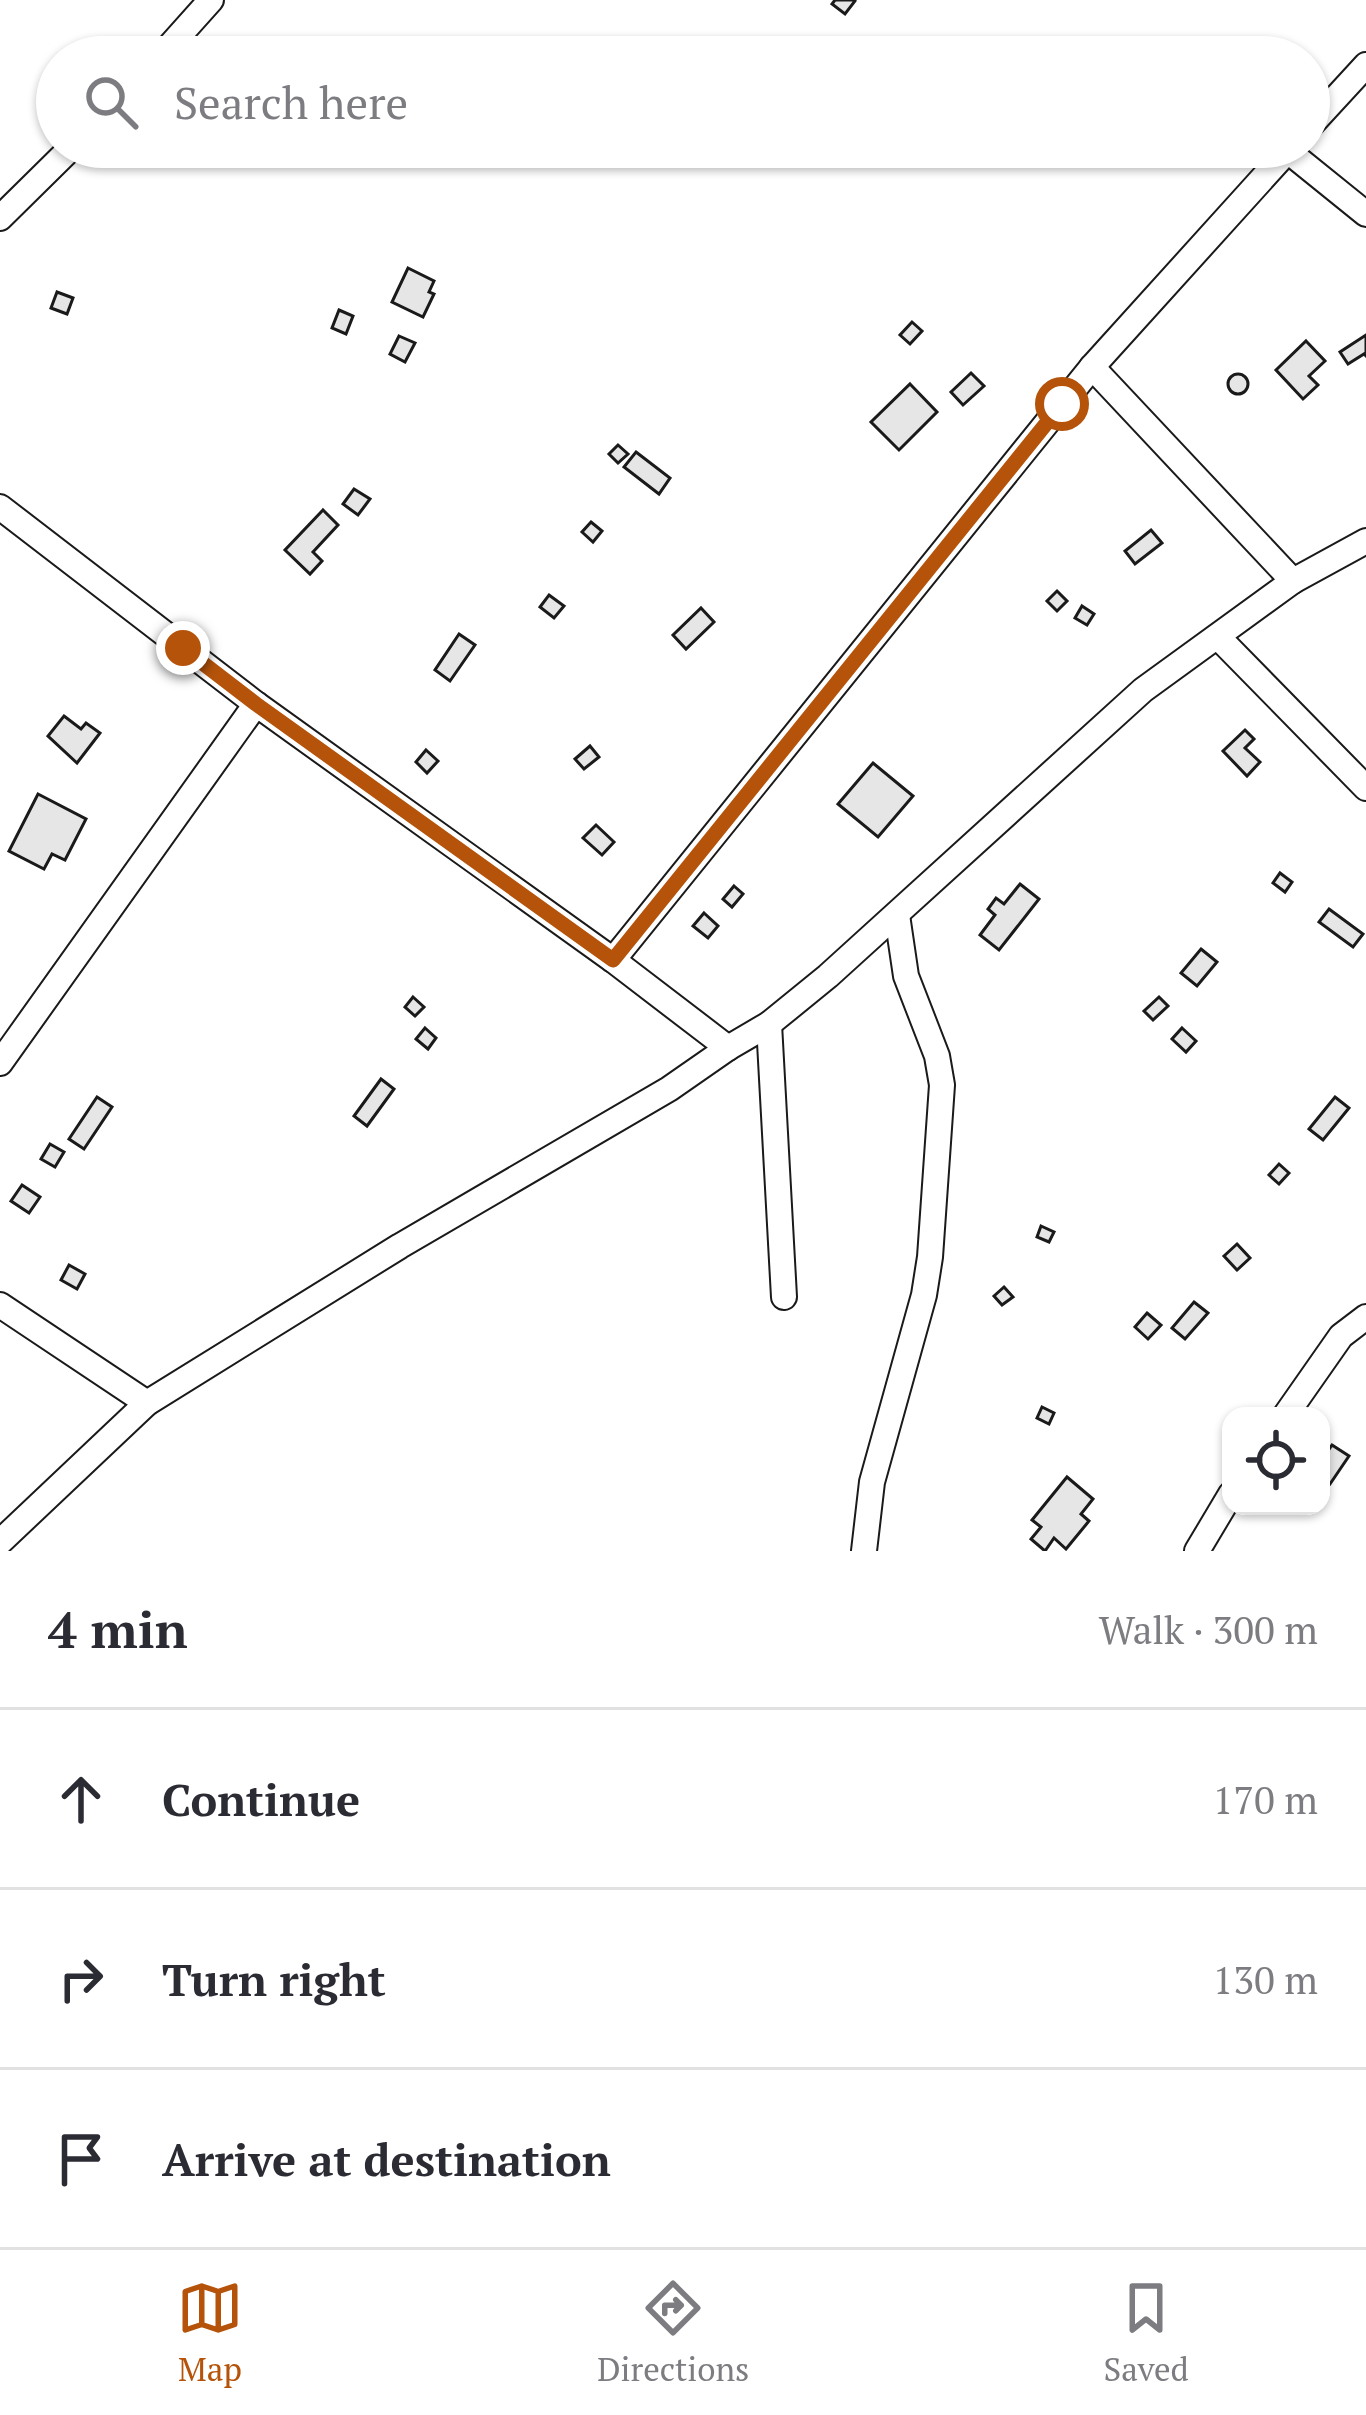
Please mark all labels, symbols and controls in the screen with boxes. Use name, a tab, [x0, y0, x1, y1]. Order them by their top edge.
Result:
search box	[36, 36, 1330, 168]
icon: search	[78, 69, 144, 135]
text: Search here	[174, 72, 408, 132]
route start	[1035, 377, 1089, 431]
route end	[156, 621, 210, 675]
map controls	[1222, 1407, 1330, 1515]
button: locate	[1222, 1407, 1330, 1515]
text: 4 min	[48, 1595, 188, 1663]
text: Walk · 300 m	[1099, 1603, 1318, 1655]
icon: ahead	[48, 1766, 114, 1832]
text: Continue	[162, 1769, 360, 1829]
text: 170 m	[1213, 1773, 1318, 1825]
icon: right	[48, 1946, 114, 2012]
text: Turn right	[162, 1949, 386, 2009]
text: 130 m	[1213, 1953, 1318, 2005]
icon: arrive	[48, 2126, 114, 2192]
text: Arrive at destination	[162, 2129, 611, 2189]
tab: Map	[177, 2275, 243, 2390]
tab: Directions	[597, 2275, 749, 2390]
tab: Saved	[1104, 2275, 1189, 2390]

